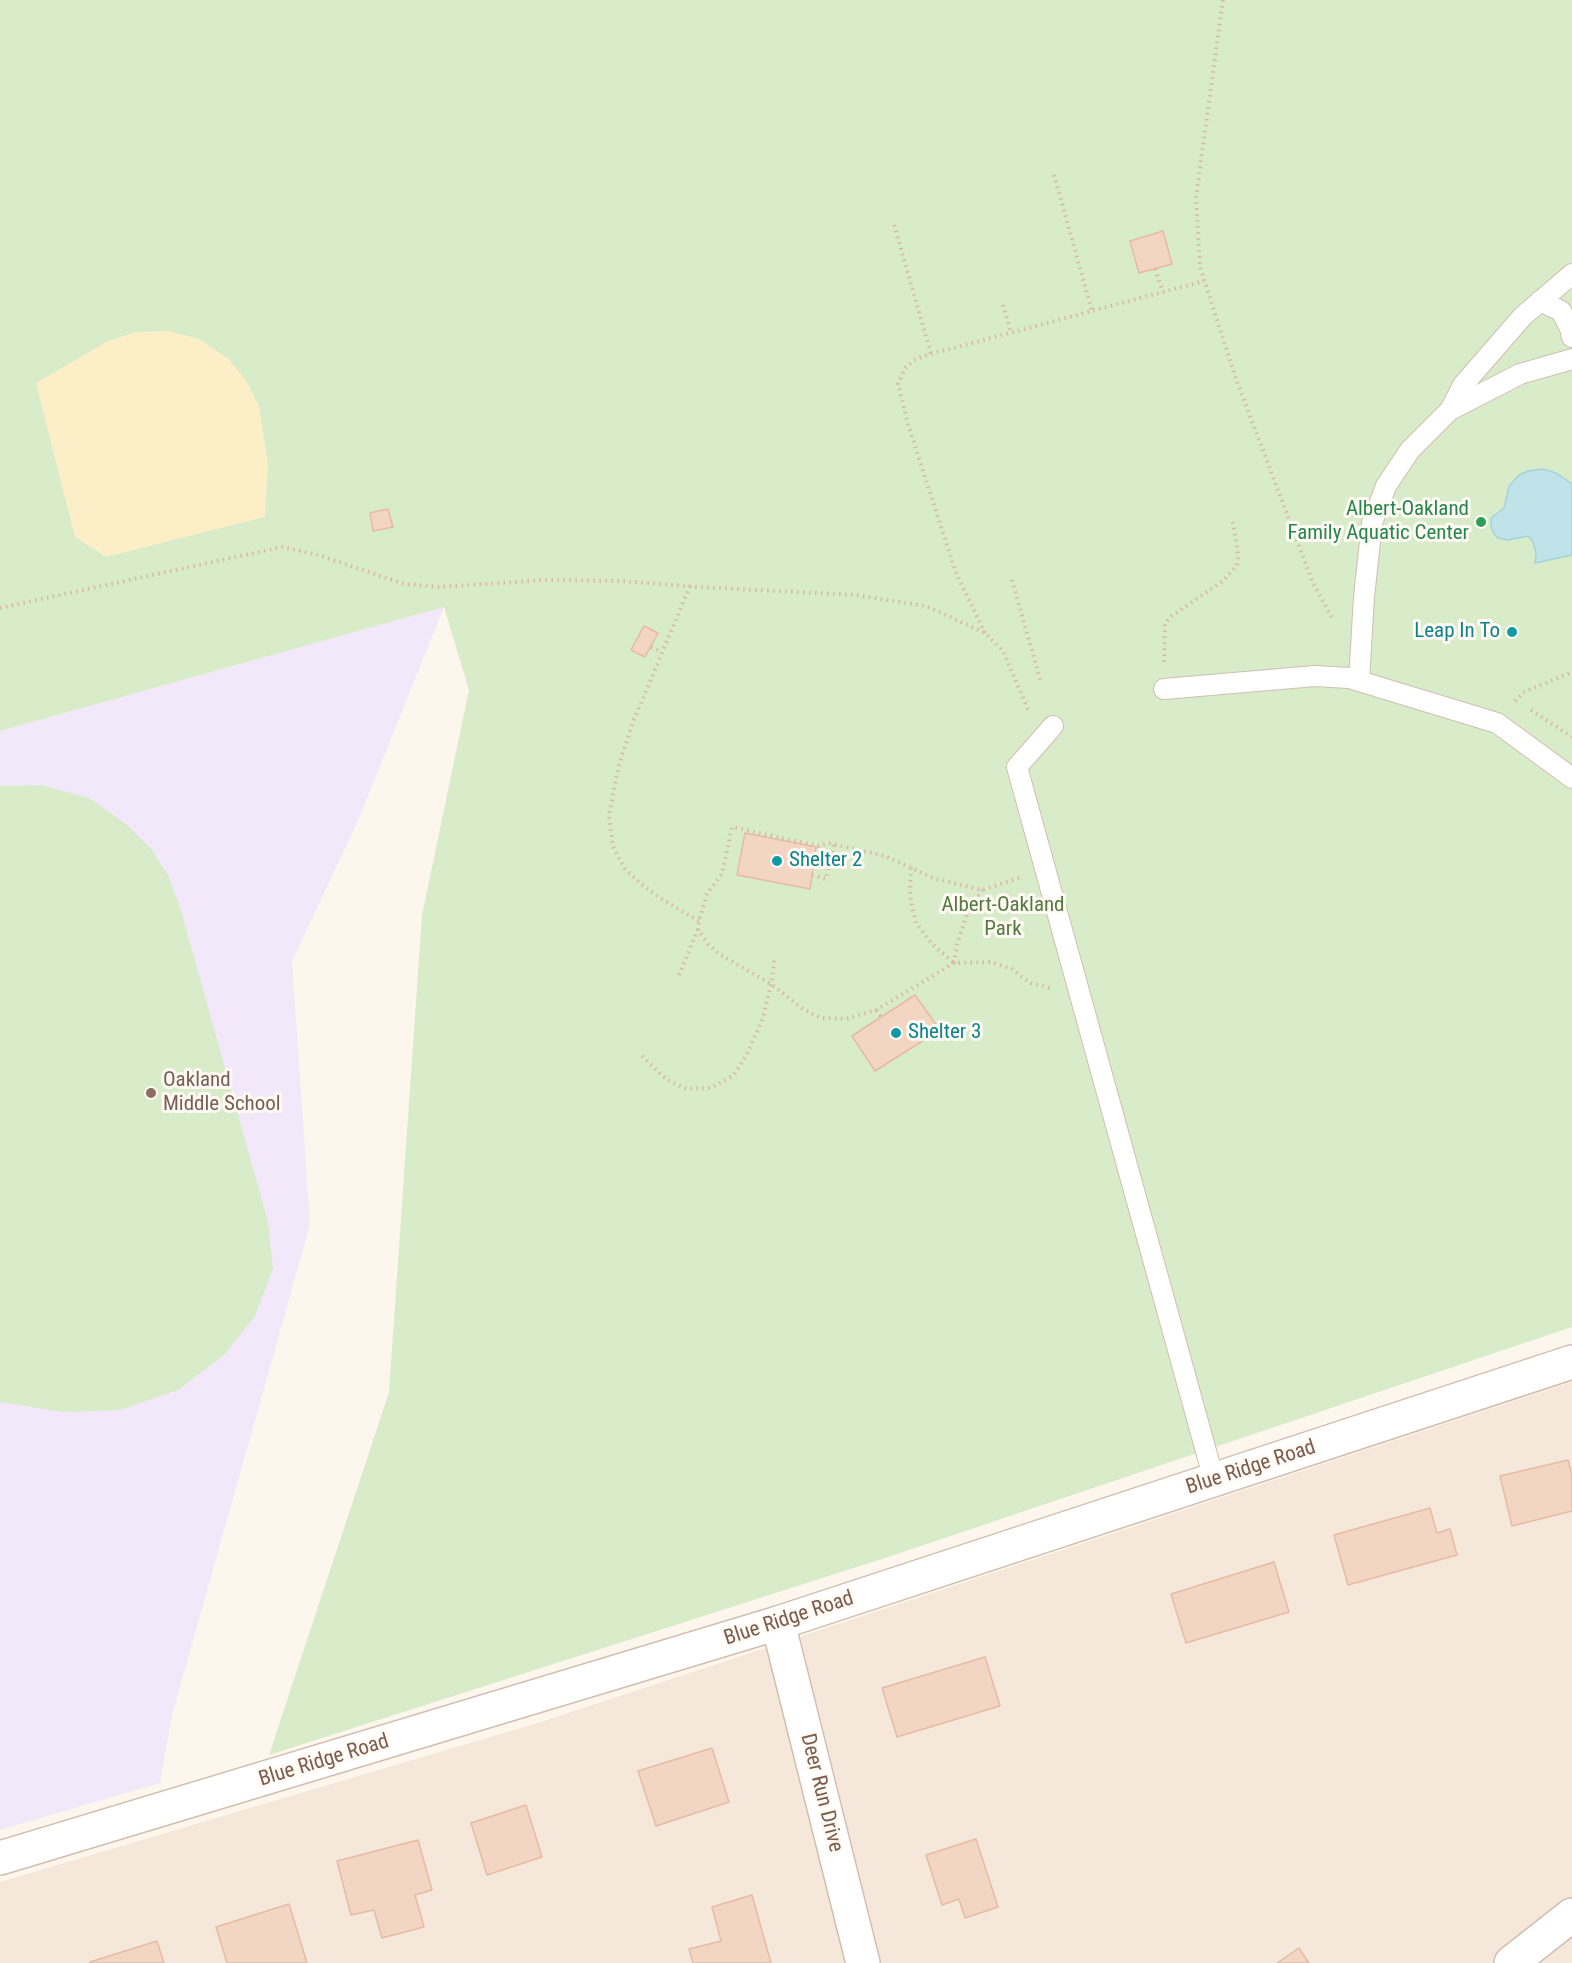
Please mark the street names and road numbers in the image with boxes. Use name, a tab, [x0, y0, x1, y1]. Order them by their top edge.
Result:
street label: Blue Ridge Road	[1183, 1435, 1319, 1501]
street label: Blue Ridge Road	[721, 1586, 857, 1652]
street label: Blue Ridge Road	[256, 1729, 392, 1793]
street label: Deer Run Drive	[794, 1731, 848, 1855]

